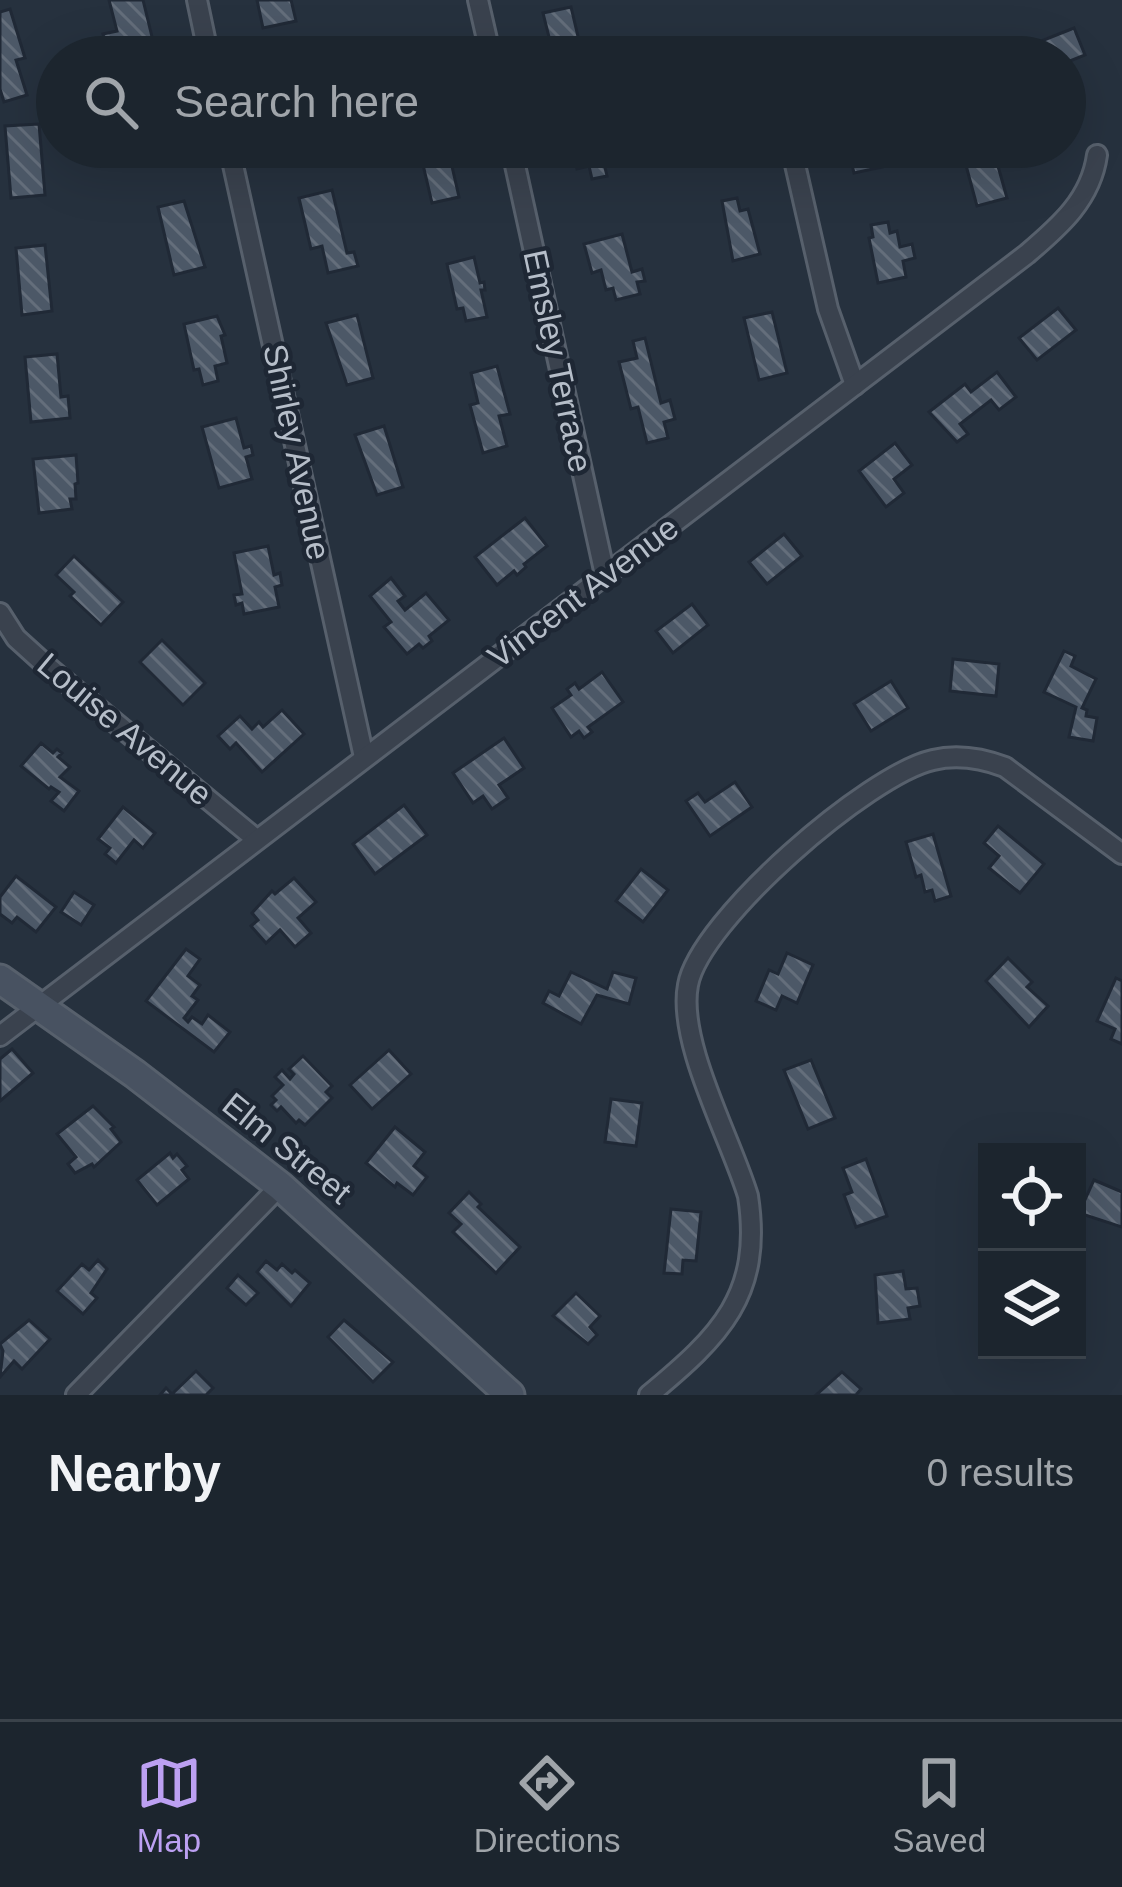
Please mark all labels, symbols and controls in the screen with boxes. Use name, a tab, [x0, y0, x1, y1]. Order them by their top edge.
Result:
search box	[36, 36, 1086, 168]
icon: search	[78, 69, 144, 135]
text: Search here	[174, 76, 419, 127]
street label: Emsley Terrace	[516, 246, 600, 476]
street label: Shirley Avenue	[256, 341, 338, 563]
street label: Vincent Avenue	[481, 509, 685, 675]
street label: Louise Avenue	[30, 645, 220, 813]
street label: Elm Street	[215, 1085, 359, 1211]
map controls	[978, 1143, 1086, 1359]
button: locate	[978, 1143, 1086, 1251]
button: layers	[978, 1251, 1086, 1359]
text: Nearby	[48, 1445, 221, 1502]
text: 0 results	[927, 1451, 1074, 1494]
tab: Map	[136, 1750, 202, 1860]
tab: Directions	[474, 1750, 621, 1860]
tab: Saved	[892, 1750, 986, 1860]

